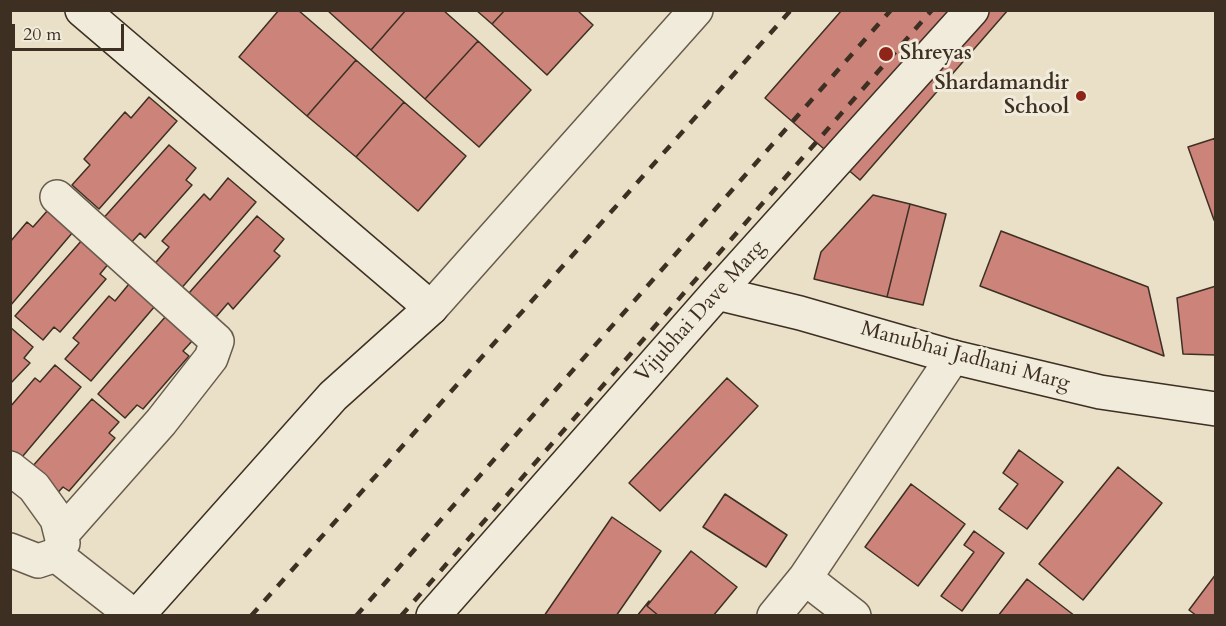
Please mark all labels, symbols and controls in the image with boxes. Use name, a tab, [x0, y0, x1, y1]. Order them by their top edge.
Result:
scale bar	[15, 12, 128, 50]
text: 20 m	[23, 22, 62, 47]
place label: Shreyas	[900, 41, 972, 67]
marker: Shreyas	[877, 45, 895, 63]
place label: Shardamandir School	[934, 71, 1069, 121]
marker: Shardamandir School	[1074, 89, 1088, 103]
street label: Vijubhai Dave Marg	[631, 236, 771, 388]
street label: Manubhai Jadhani Marg	[858, 317, 1072, 397]

